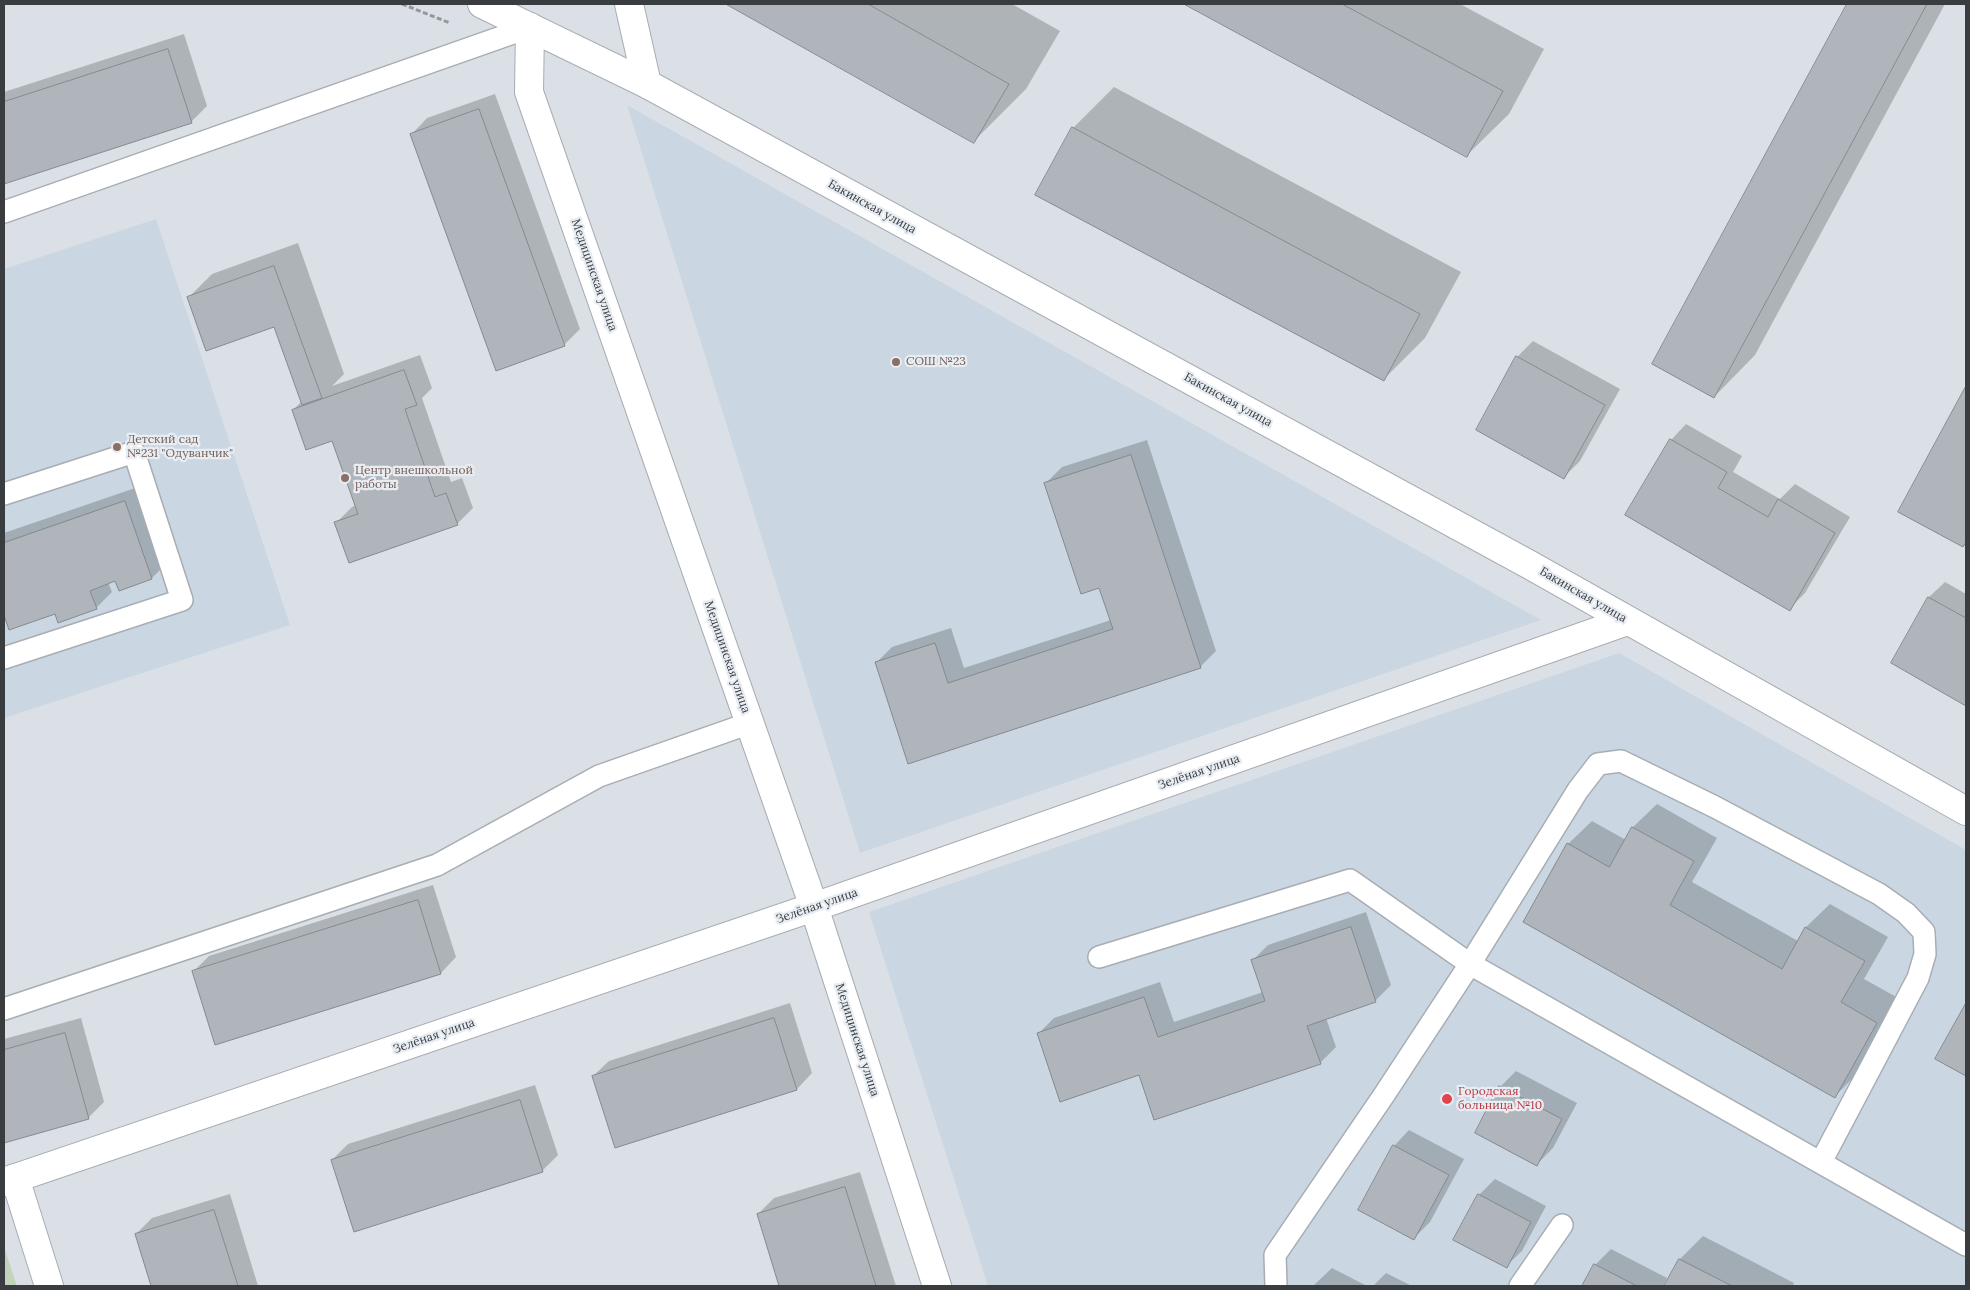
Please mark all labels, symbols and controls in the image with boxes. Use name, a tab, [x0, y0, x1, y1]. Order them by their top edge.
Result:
street label: Бакинская улица	[826, 177, 918, 237]
street label: Медицинская улица	[568, 217, 620, 333]
place label: СОШ №23	[906, 355, 966, 369]
marker: СОШ №23	[890, 356, 902, 368]
street label: Бакинская улица	[1182, 370, 1274, 430]
place label: Детский сад №231 "Одуванчик"	[127, 433, 233, 461]
marker: Детский сад №231 "Одуванчик"	[111, 441, 123, 453]
place label: Центр внешкольной работы	[355, 464, 473, 492]
marker: Центр внешкольной работы	[339, 472, 351, 484]
street label: Бакинская улица	[1537, 564, 1629, 626]
street label: Медицинская улица	[701, 599, 753, 715]
street label: Зелёная улица	[1156, 751, 1242, 793]
street label: Зелёная улица	[774, 885, 860, 927]
street label: Медицинская улица	[832, 982, 882, 1098]
street label: Зелёная улица	[391, 1015, 477, 1057]
place label: Городская больница №10	[1458, 1085, 1542, 1113]
marker: Городская больница №10	[1440, 1092, 1454, 1106]

